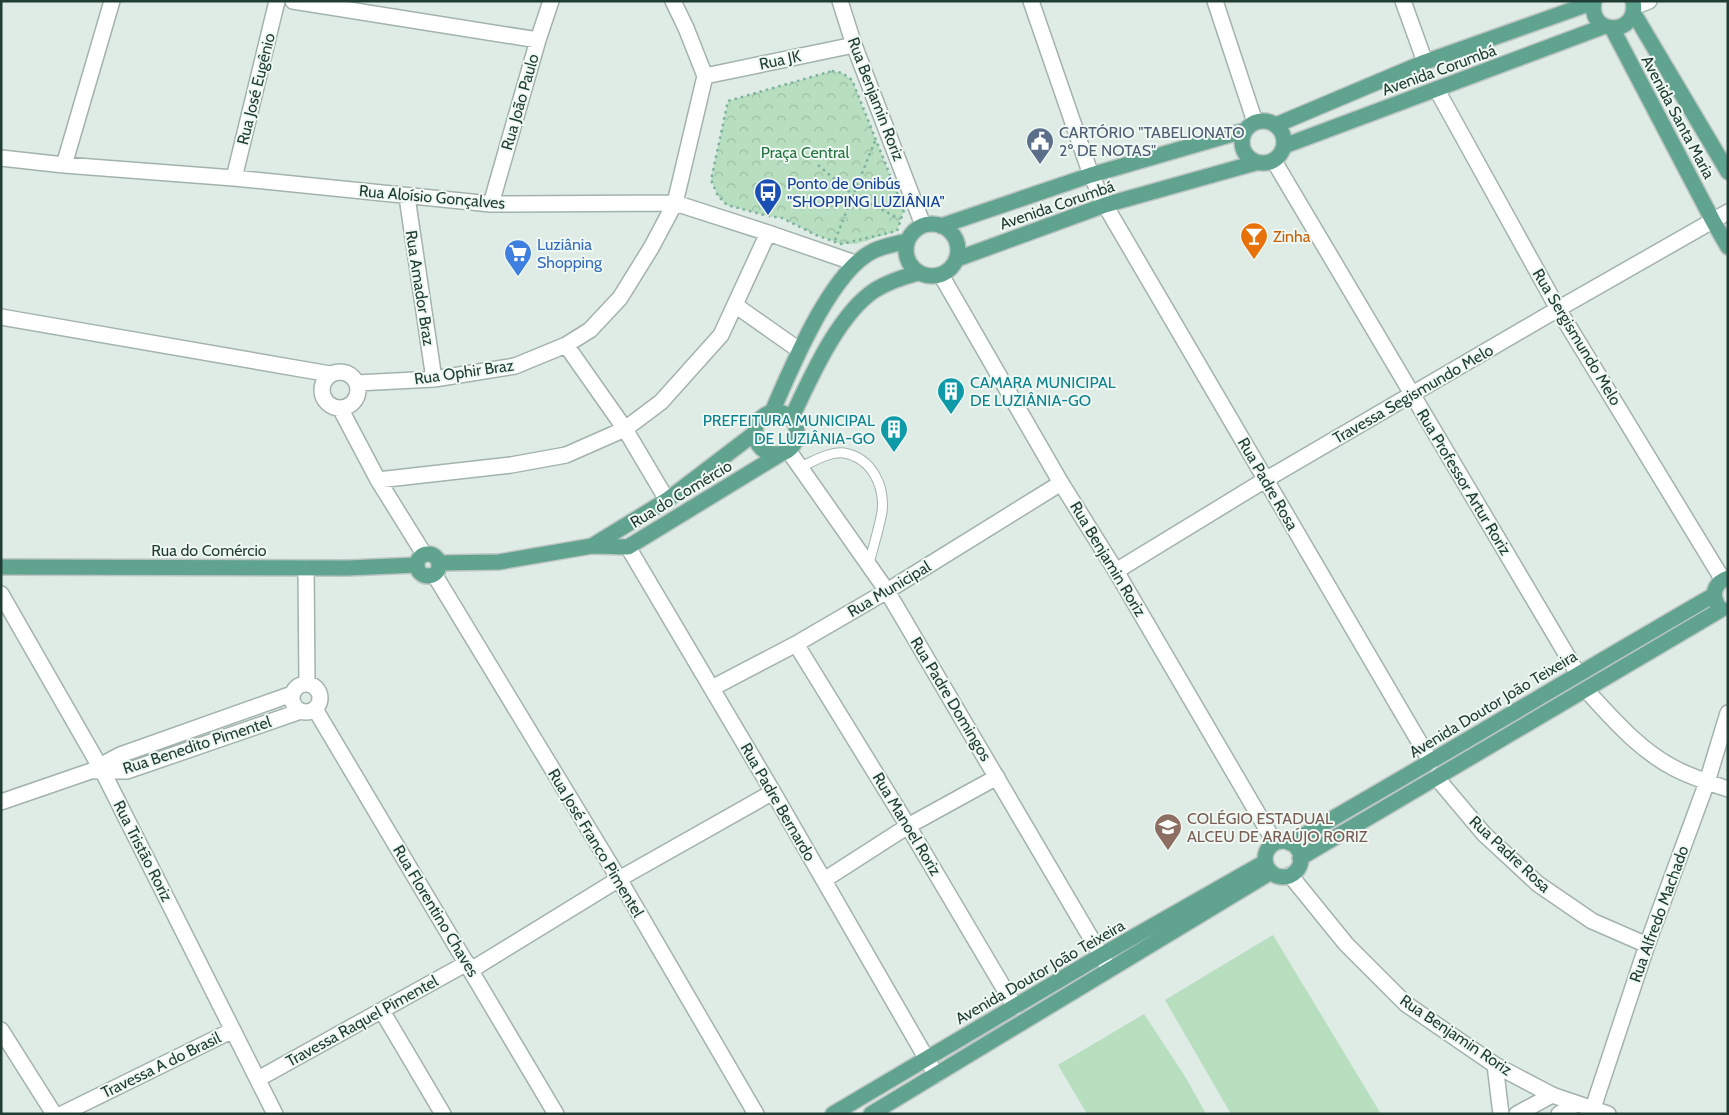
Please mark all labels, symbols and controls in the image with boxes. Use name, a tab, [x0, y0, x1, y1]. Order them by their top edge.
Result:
street label: Rua José Eugênio	[233, 31, 279, 147]
street label: Rua Benjamin Roriz	[844, 34, 909, 164]
street label: Avenida Corumbá	[1379, 40, 1499, 99]
street label: Rua JK	[757, 46, 803, 74]
street label: Rua João Paulo	[497, 51, 543, 152]
street label: Avenida Santa Maria	[1637, 52, 1719, 182]
place label: CARTÓRIO "TABELIONATO 2º DE NOTAS"	[1059, 123, 1245, 160]
public building icon: CARTÓRIO "TABELIONATO 2º DE NOTAS"	[1025, 126, 1055, 165]
park label: Praça Central	[761, 143, 850, 162]
place label: Ponto de Onibús "SHOPPING LUZIÂNIA"	[787, 174, 945, 211]
street label: Avenida Corumbá	[997, 176, 1117, 234]
bus stop icon: Ponto de Onibús "SHOPPING LUZIÂNIA"	[753, 177, 783, 216]
street label: Rua Aloísio Gonçalves	[358, 181, 506, 213]
bar icon: Zinha	[1239, 221, 1269, 260]
place label: Zinha	[1273, 227, 1311, 246]
street label: Rua Amador Braz	[401, 229, 439, 348]
place label: Luziânia Shopping	[537, 235, 603, 272]
supermarket icon: Luziânia Shopping	[503, 238, 533, 277]
street label: Rua Sergismundo Melo	[1529, 265, 1625, 409]
street label: Travessa Segismundo Melo	[1330, 340, 1497, 448]
street label: Rua Ophir Braz	[413, 356, 516, 388]
place label: CAMARA MUNICIPAL DE LUZIÂNIA-GO	[970, 373, 1116, 410]
building icon: CAMARA MUNICIPAL DE LUZIÂNIA-GO	[936, 376, 966, 415]
street label: Rua Professor Artur Roriz	[1413, 405, 1515, 559]
place label: PREFEITURA MUNICIPAL DE LUZIÂNIA-GO	[703, 411, 875, 448]
building icon: PREFEITURA MUNICIPAL DE LUZIÂNIA-GO	[879, 414, 909, 453]
street label: Rua Padre Rosa	[1234, 434, 1302, 534]
street label: Rua do Comércio	[627, 456, 736, 532]
street label: Rua Benjamin Roriz	[1066, 498, 1150, 620]
street label: Rua do Comércio	[151, 541, 267, 560]
street label: Rua Municipal	[844, 557, 934, 621]
street label: Rua Padre Domingos	[906, 634, 996, 765]
street label: Avenida Doutor João Teixeira	[1406, 646, 1581, 762]
street label: Rua Benedito Pimentel	[120, 712, 274, 778]
street label: Rua Padre Bernardo	[736, 740, 820, 865]
street label: Rua José Franco Pimentel	[544, 765, 648, 921]
street label: Rua Manoel Roriz	[869, 769, 946, 879]
street label: Rua Tristão Roriz	[109, 797, 177, 905]
place label: COLÉGIO ESTADUAL ALCEU DE ARAÚJO RORIZ	[1187, 809, 1368, 846]
school or university icon: COLÉGIO ESTADUAL ALCEU DE ARAÚJO RORIZ	[1153, 812, 1183, 851]
street label: Rua Padre Rosa	[1466, 812, 1555, 897]
street label: Rua Florentino Chaves	[389, 842, 483, 981]
street label: Rua Alfredo Machado	[1625, 843, 1693, 985]
street label: Avenida Doutor João Teixeira	[952, 916, 1128, 1028]
street label: Travessa Raquel Pimentel	[283, 971, 441, 1071]
street label: Rua Benjamin Roriz	[1396, 991, 1516, 1080]
street label: Travessa A do Brasil	[98, 1028, 224, 1102]

